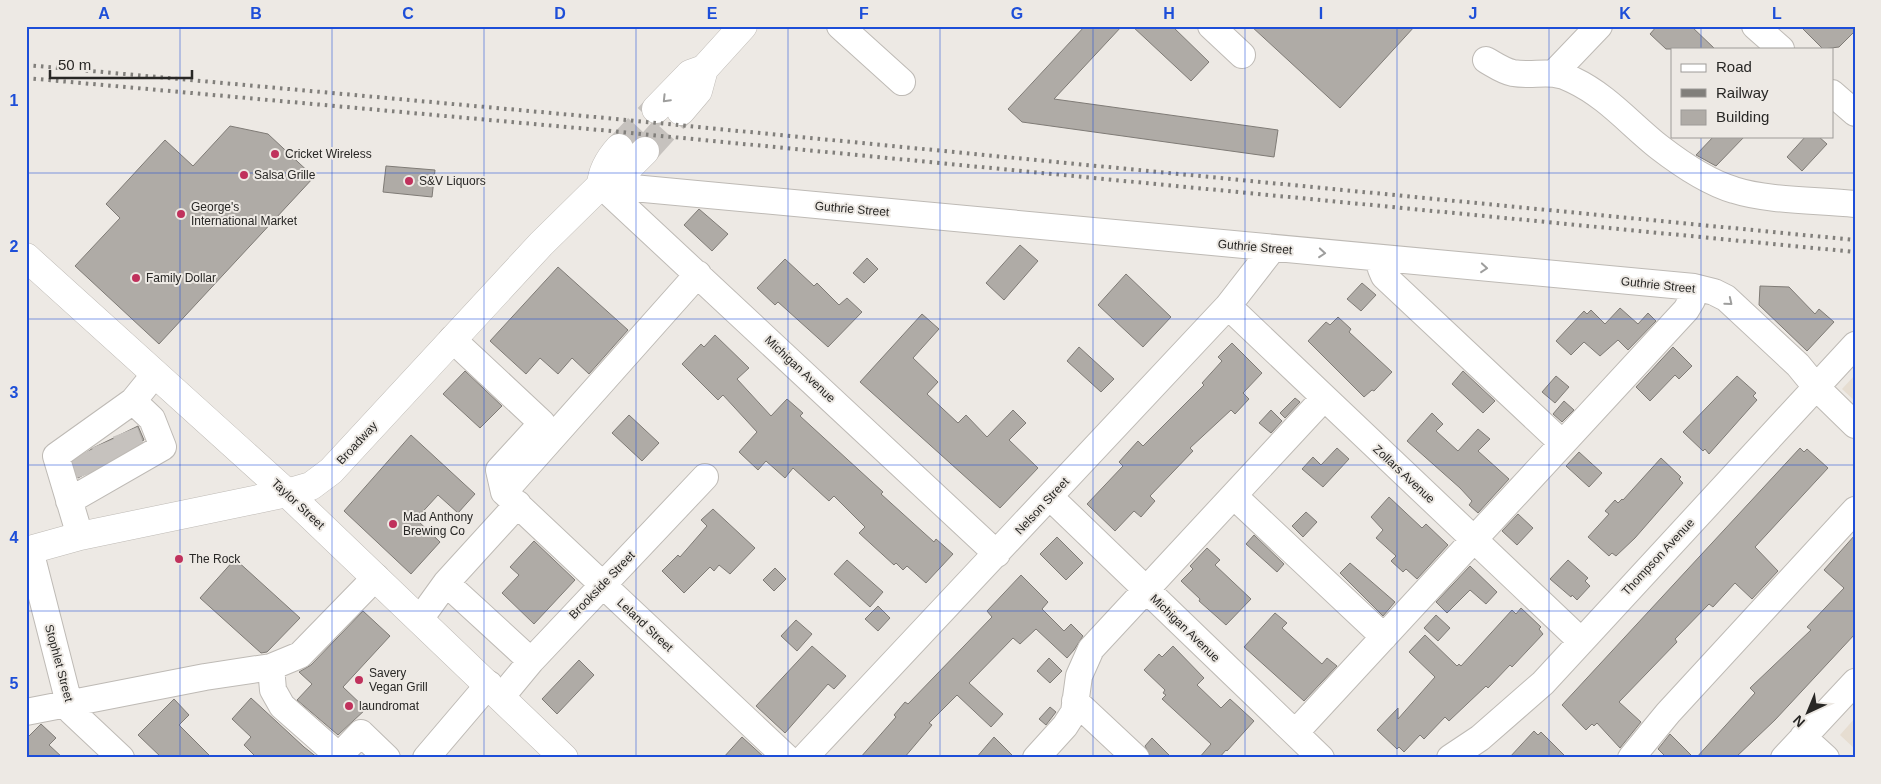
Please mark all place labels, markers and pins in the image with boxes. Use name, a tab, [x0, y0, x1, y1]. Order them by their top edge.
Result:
place label: Cricket Wireless	[285, 147, 372, 161]
marker: Cricket Wireless	[269, 148, 281, 160]
place label: Salsa Grille	[254, 168, 316, 182]
marker: Salsa Grille	[238, 169, 250, 181]
place label: S&V Liquors	[419, 174, 486, 188]
marker: S&V Liquors	[403, 175, 415, 187]
place label: George's International Market	[191, 200, 298, 228]
marker: George's International Market	[175, 208, 187, 220]
place label: Family Dollar	[146, 271, 216, 285]
marker: Family Dollar	[130, 272, 142, 284]
place label: Mad Anthony Brewing Co	[403, 510, 473, 538]
marker: Mad Anthony Brewing Co	[387, 518, 399, 530]
place label: The Rock	[189, 552, 241, 566]
marker: The Rock	[173, 553, 185, 565]
place label: Savery Vegan Grill	[369, 666, 428, 694]
marker: Savery Vegan Grill	[353, 674, 365, 686]
place label: laundromat	[359, 699, 420, 713]
marker: laundromat	[343, 700, 355, 712]

